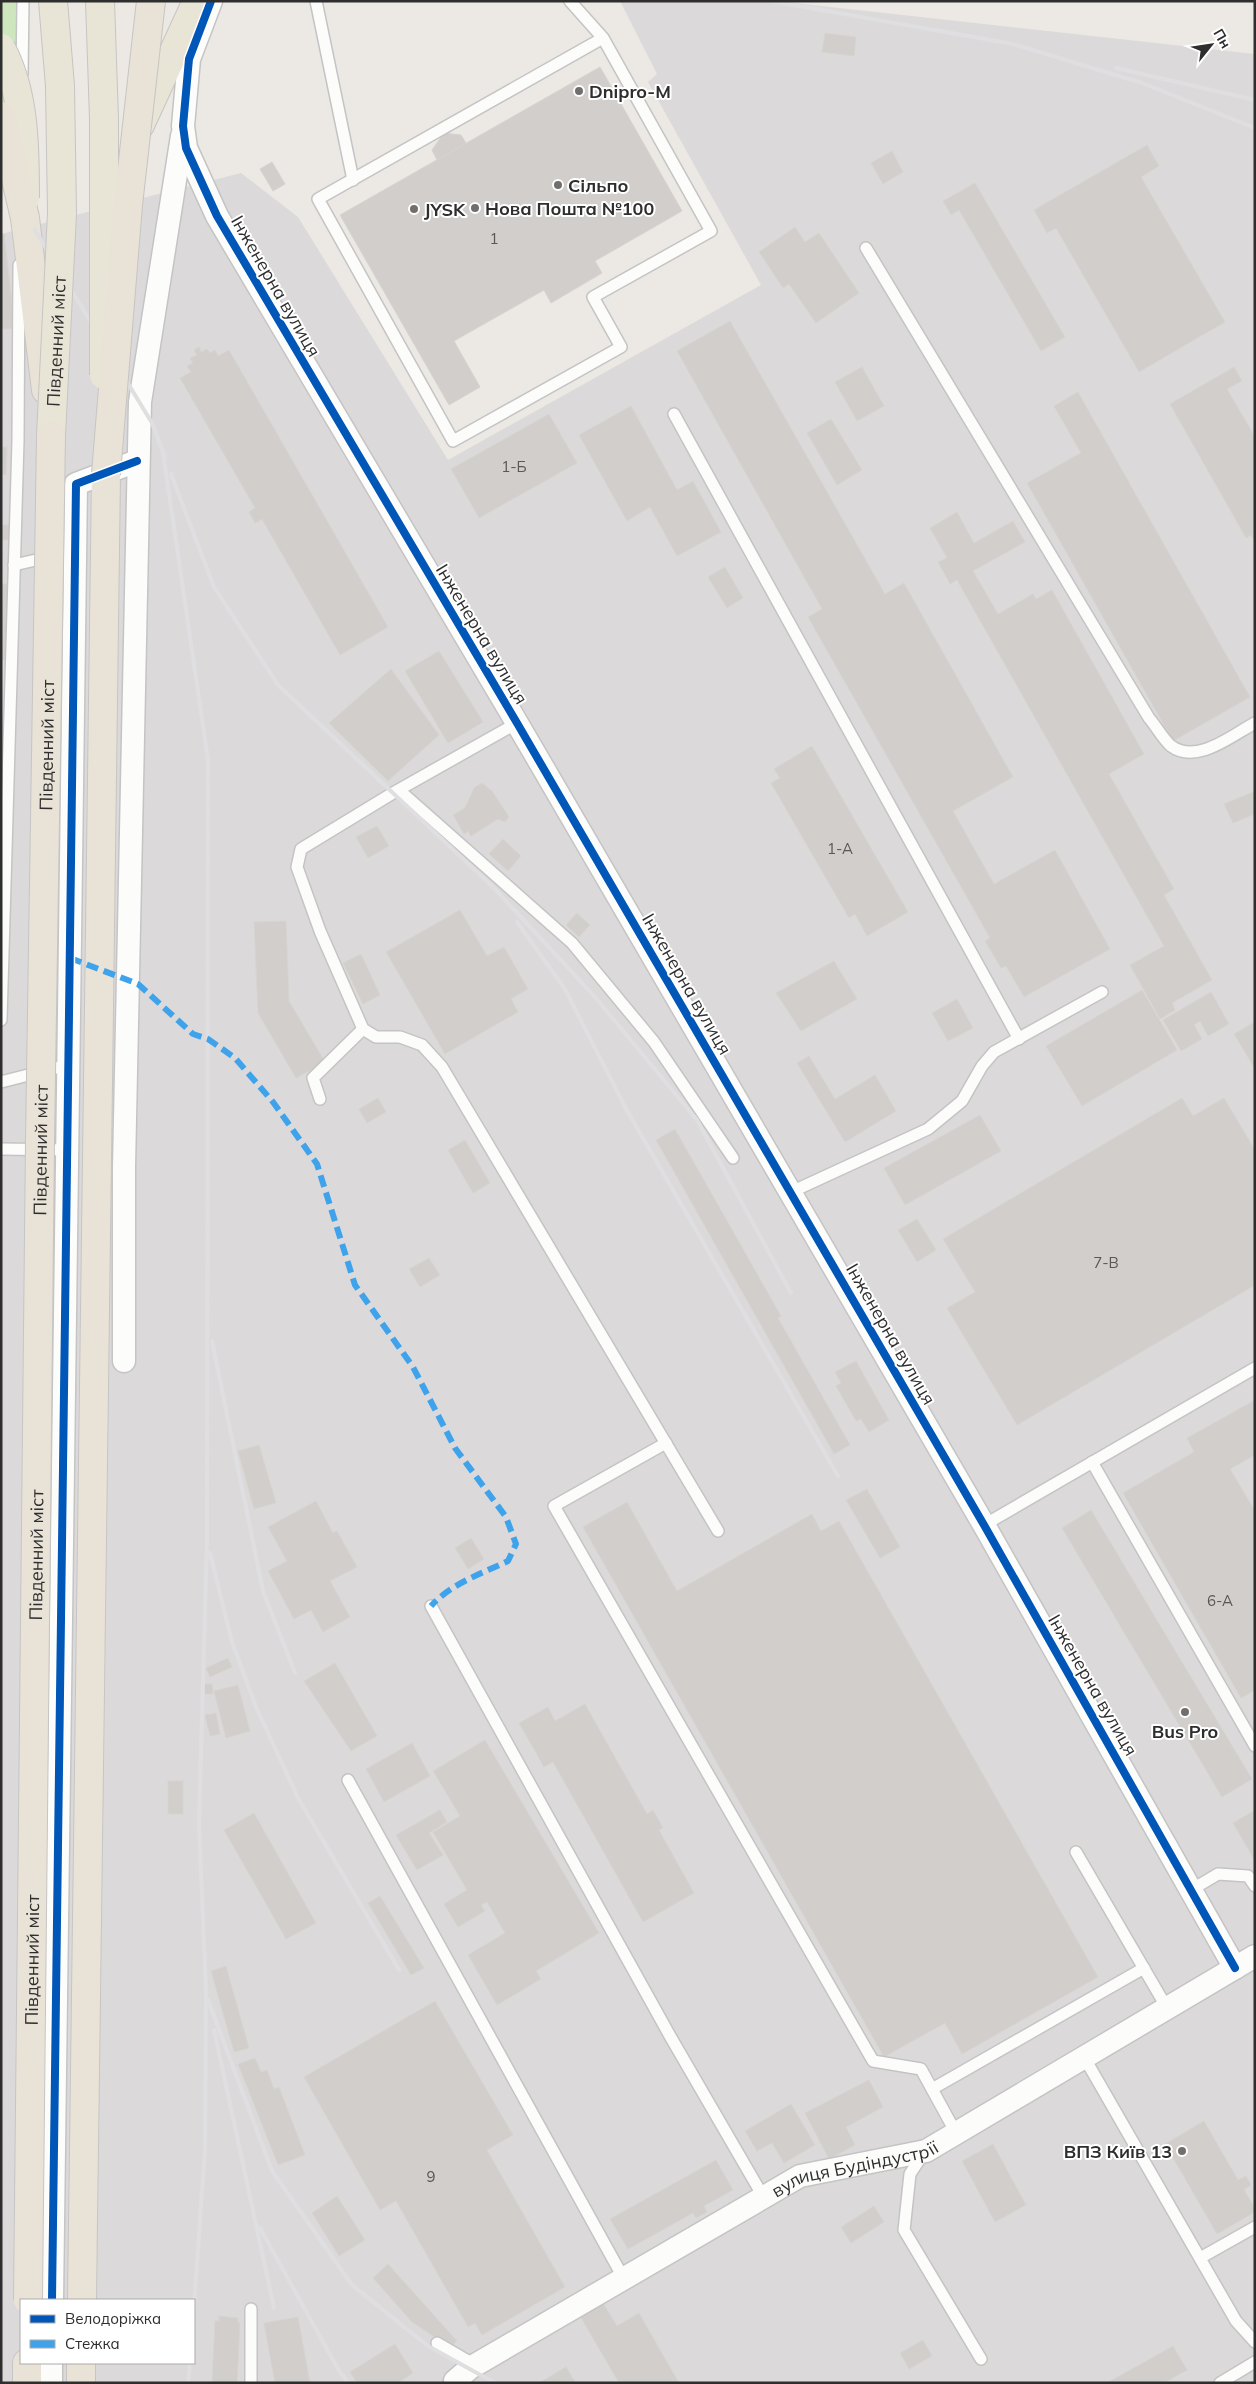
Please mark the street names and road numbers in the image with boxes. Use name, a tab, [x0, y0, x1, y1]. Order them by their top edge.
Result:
street label: Інженерна вулиця	[226, 211, 326, 361]
street label: Південний міст	[41, 274, 70, 407]
street label: Інженерна вулиця	[431, 560, 533, 708]
street label: Південний міст	[34, 679, 59, 811]
street label: Інженерна вулиця	[637, 909, 737, 1059]
street label: Південний міст	[28, 1084, 52, 1216]
street label: Інженерна вулиця	[841, 1259, 941, 1409]
street label: Південний міст	[24, 1489, 48, 1621]
street label: Інженерна вулиця	[1043, 1610, 1143, 1760]
street label: Південний міст	[19, 1894, 44, 2026]
street label: вулиця Будіндустрії	[767, 2135, 942, 2202]

